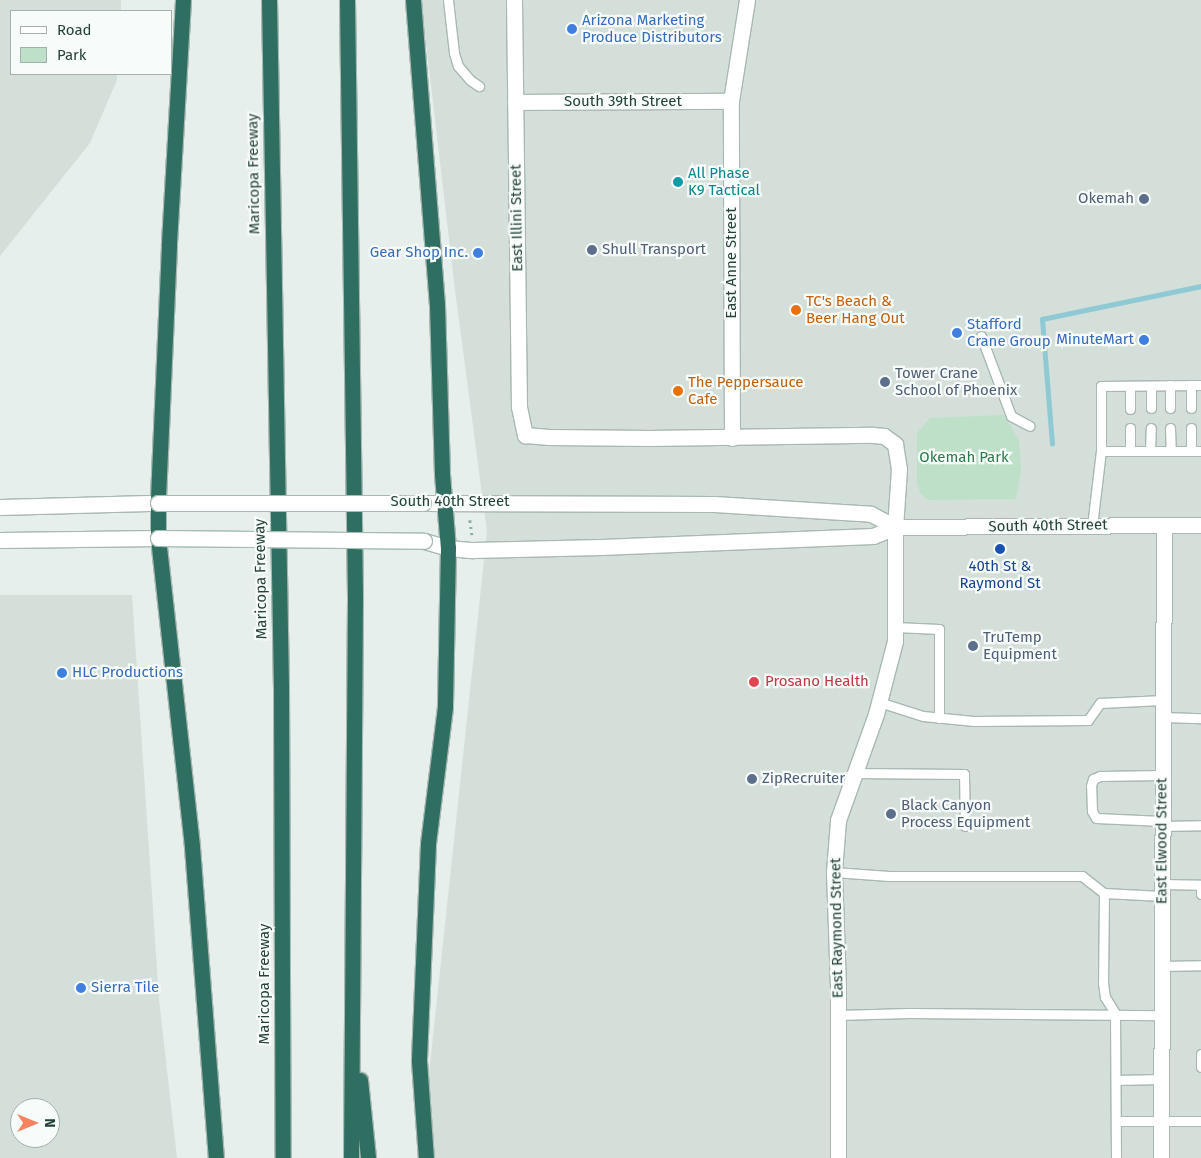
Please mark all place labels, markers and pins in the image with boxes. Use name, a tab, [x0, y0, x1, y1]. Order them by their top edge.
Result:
place label: Arizona Marketing Produce Distributors	[582, 11, 722, 46]
marker: Arizona Marketing Produce Distributors	[566, 23, 578, 35]
place label: All Phase K9 Tactical	[688, 164, 760, 199]
marker: All Phase K9 Tactical	[672, 176, 684, 188]
place label: Okemah	[1078, 190, 1134, 208]
marker: Okemah	[1138, 193, 1150, 205]
place label: Shull Transport	[602, 241, 706, 259]
place label: Gear Shop Inc.	[370, 244, 468, 262]
marker: Shull Transport	[586, 244, 598, 256]
marker: Gear Shop Inc.	[472, 247, 484, 259]
place label: TC's Beach & Beer Hang Out	[806, 292, 905, 327]
marker: TC's Beach & Beer Hang Out	[790, 304, 802, 316]
place label: Stafford Crane Group	[967, 315, 1051, 350]
marker: Stafford Crane Group	[951, 327, 963, 339]
place label: MinuteMart	[1056, 331, 1134, 349]
marker: MinuteMart	[1138, 334, 1150, 346]
place label: Tower Crane School of Phoenix	[895, 364, 1017, 399]
place label: The Peppersauce Cafe	[688, 373, 803, 408]
marker: Tower Crane School of Phoenix	[879, 376, 891, 388]
marker: The Peppersauce Cafe	[672, 385, 684, 397]
marker: 40th St & Raymond St	[994, 543, 1006, 555]
place label: 40th St & Raymond St	[959, 557, 1041, 592]
place label: TruTemp Equipment	[983, 628, 1057, 663]
marker: TruTemp Equipment	[967, 640, 979, 652]
place label: HLC Productions	[72, 664, 183, 682]
marker: HLC Productions	[56, 667, 68, 679]
place label: Prosano Health	[765, 673, 869, 691]
marker: Prosano Health	[747, 675, 761, 689]
place label: ZipRecruiter	[762, 770, 845, 788]
marker: ZipRecruiter	[746, 773, 758, 785]
place label: Black Canyon Process Equipment	[901, 796, 1030, 831]
marker: Black Canyon Process Equipment	[885, 808, 897, 820]
place label: Sierra Tile	[91, 979, 159, 997]
marker: Sierra Tile	[75, 982, 87, 994]

